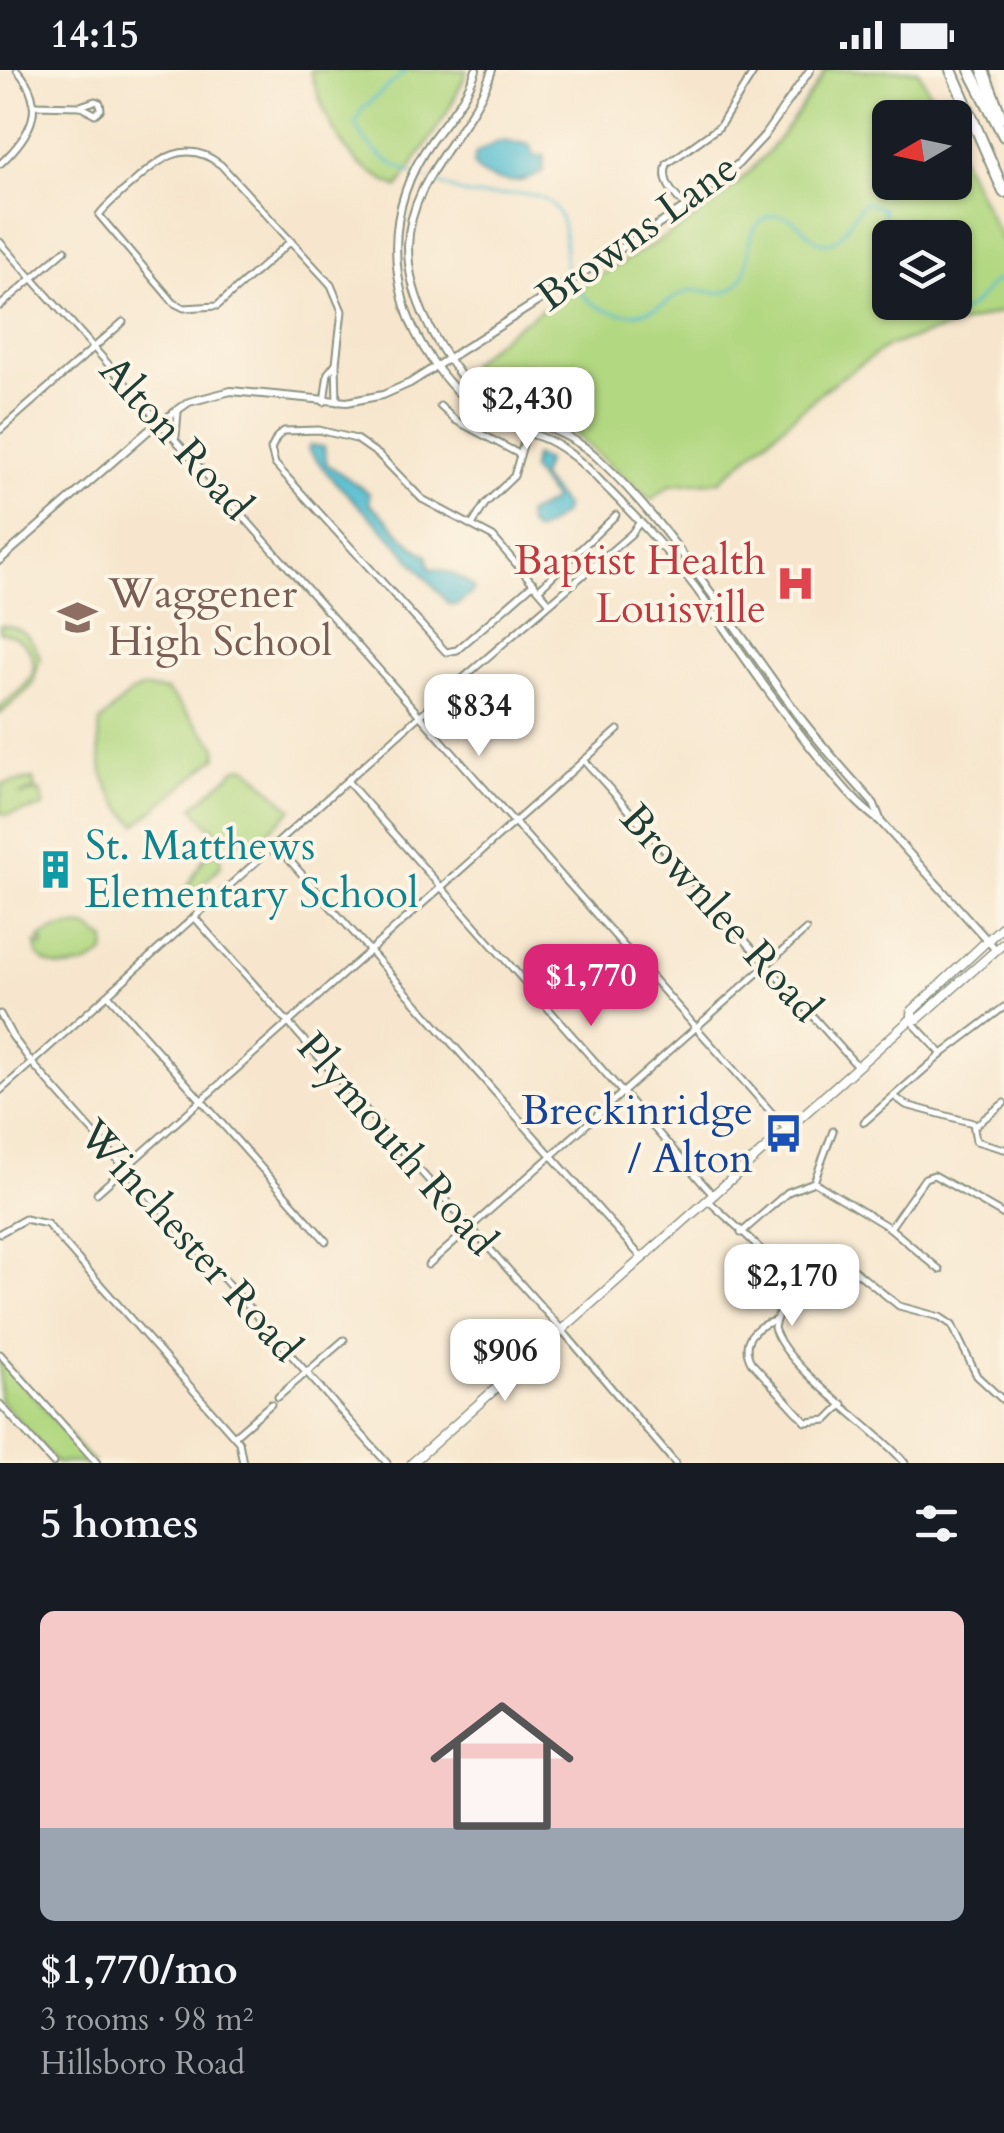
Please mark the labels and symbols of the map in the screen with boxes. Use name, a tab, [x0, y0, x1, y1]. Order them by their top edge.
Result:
north arrow	[872, 100, 972, 200]
street label: Browns Lane	[525, 140, 749, 324]
street label: Alton Road	[87, 343, 265, 533]
pin: $2,430	[446, 367, 608, 452]
place label: Baptist Health Louisville	[514, 532, 766, 637]
hospital icon: Baptist Health Louisville	[775, 563, 817, 605]
place label: Waggener High School	[107, 565, 332, 670]
school or university icon: Waggener High School	[57, 596, 99, 638]
pin: $834	[420, 674, 538, 759]
street label: Brownlee Road	[607, 791, 835, 1035]
place label: St. Matthews Elementary School	[85, 817, 419, 922]
building icon: St. Matthews Elementary School	[34, 848, 76, 890]
pin: $1,770	[510, 944, 672, 1029]
street label: Plymouth Road	[284, 1020, 510, 1268]
place label: Breckinridge / Alton	[521, 1082, 753, 1187]
street label: Winchester Road	[65, 1106, 314, 1375]
bus stop icon: Breckinridge / Alton	[762, 1113, 804, 1155]
pin: $2,170	[711, 1244, 873, 1329]
pin: $906	[446, 1319, 564, 1404]

